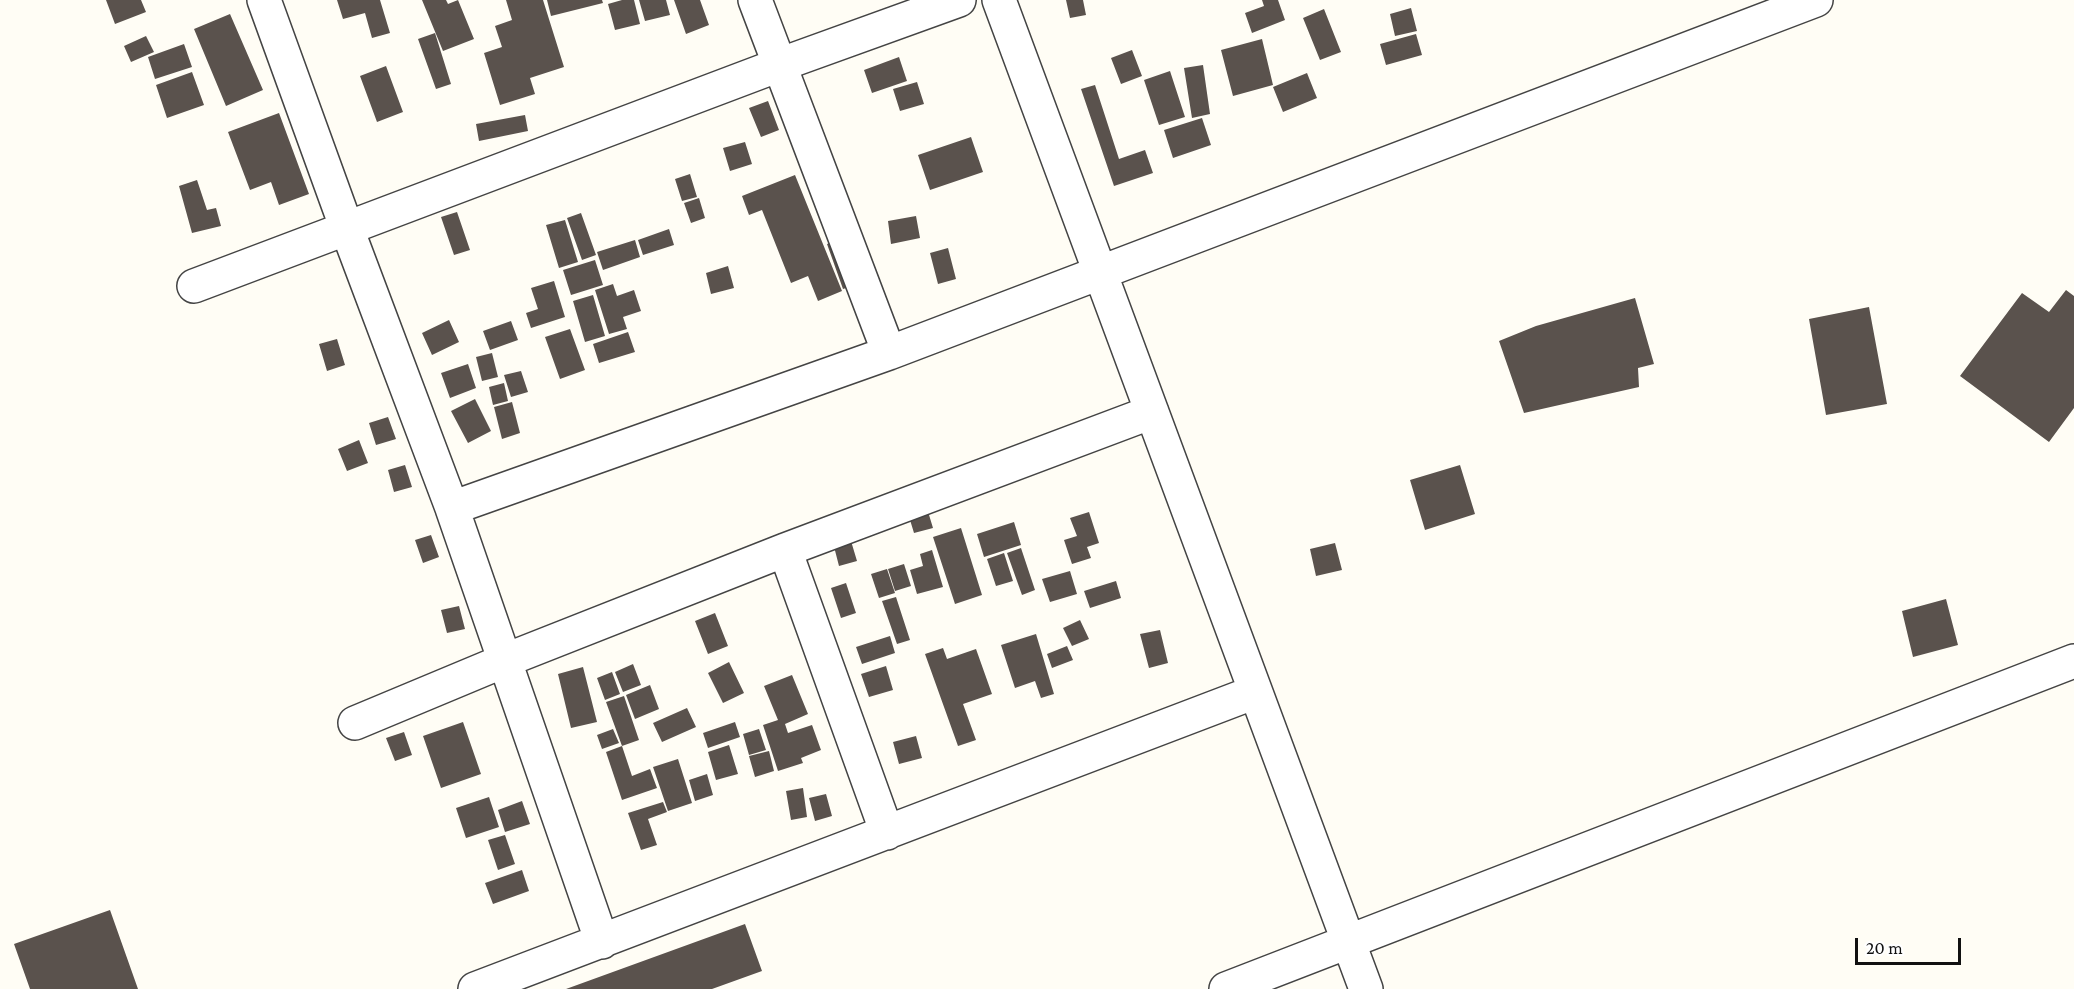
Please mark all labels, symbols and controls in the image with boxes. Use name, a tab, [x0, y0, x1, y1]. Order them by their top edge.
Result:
scale bar	[1858, 926, 1964, 964]
text: 20 m	[1866, 938, 1903, 958]

